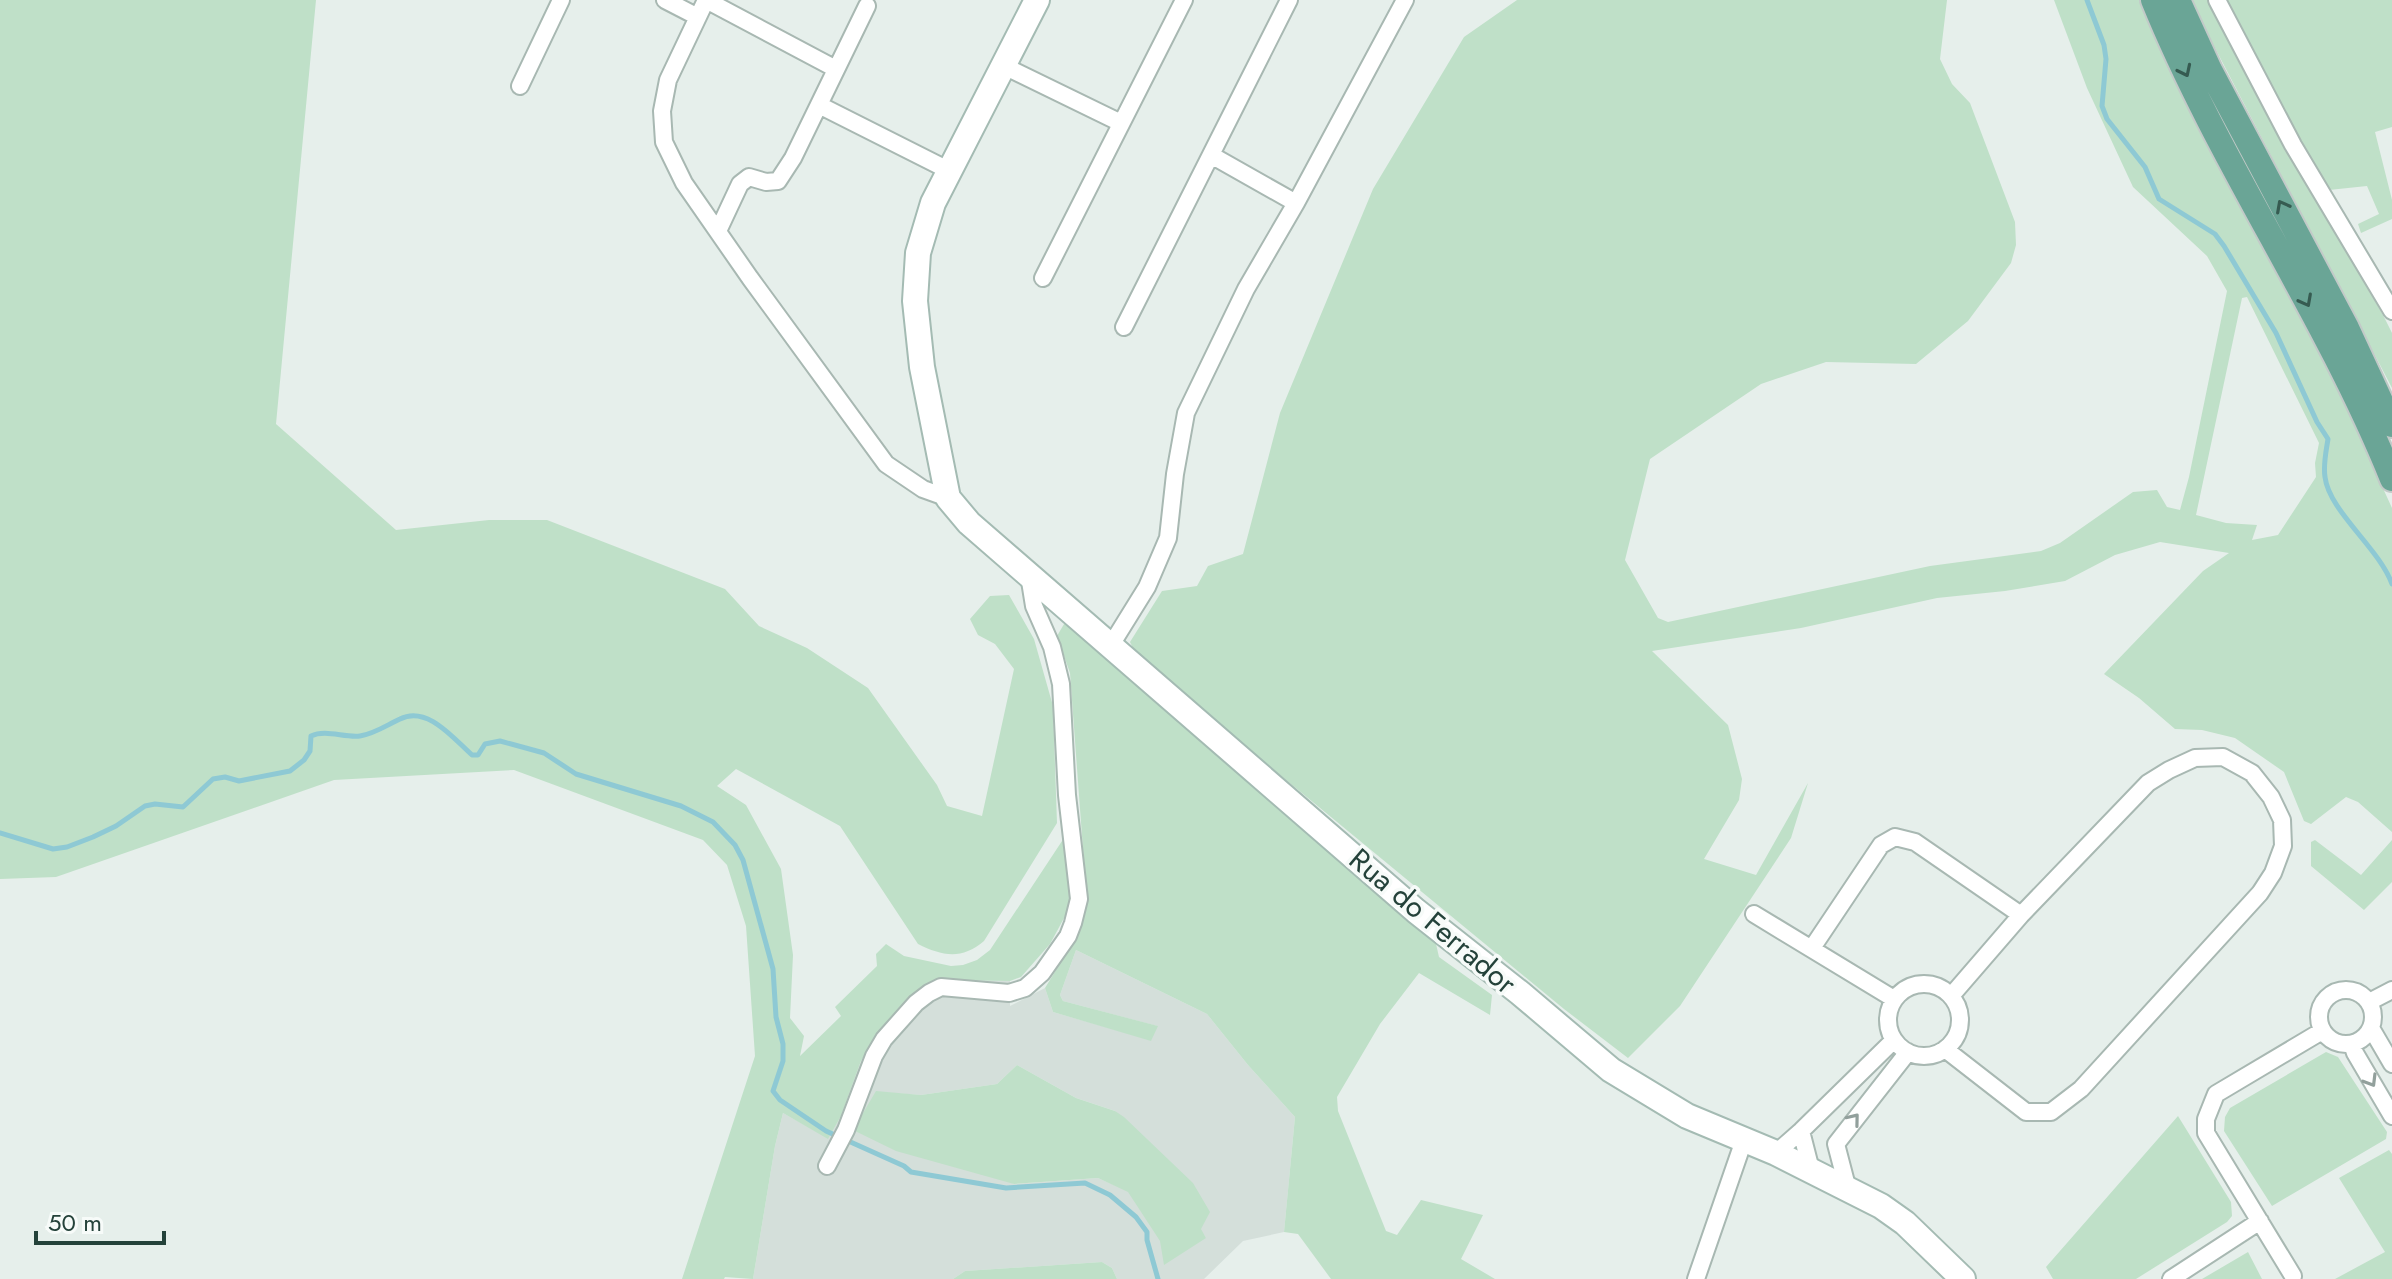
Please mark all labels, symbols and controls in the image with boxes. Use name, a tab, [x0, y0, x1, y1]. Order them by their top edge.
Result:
one-way arrow	[2176, 62, 2191, 77]
one-way arrow	[2276, 200, 2292, 214]
one-way arrow	[2297, 293, 2312, 307]
street label: Rua do Ferrador	[1340, 838, 1527, 1004]
one-way arrow	[2361, 1072, 2377, 1086]
one-way arrow	[1844, 1113, 1858, 1128]
scale bar	[36, 1195, 164, 1245]
text: 50 m	[48, 1205, 102, 1240]

